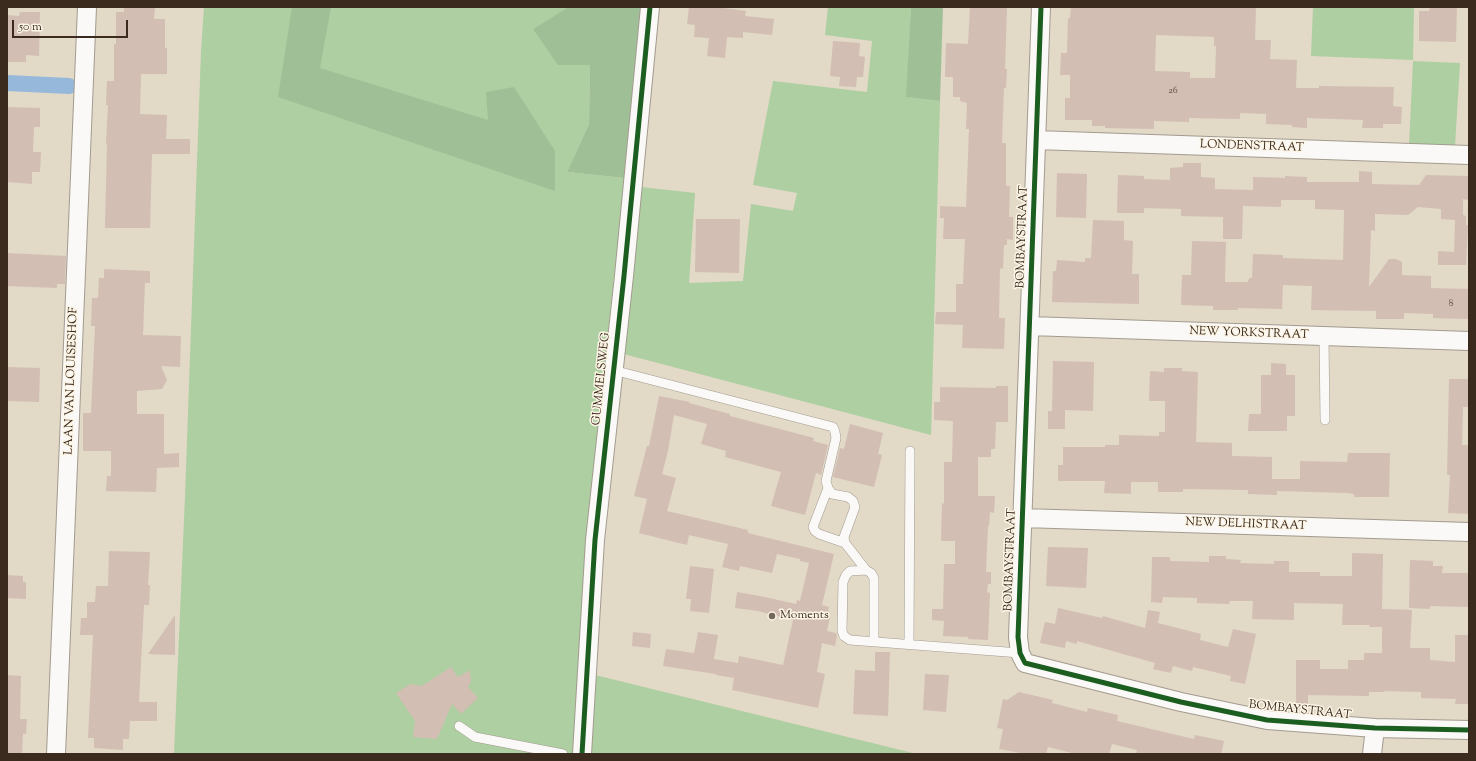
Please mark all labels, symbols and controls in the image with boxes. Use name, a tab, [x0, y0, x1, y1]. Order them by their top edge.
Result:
scale bar	[14, 12, 130, 38]
text: 50 m	[19, 18, 42, 36]
house number: 26	[1168, 85, 1178, 97]
street label: LONDENSTRAAT	[1200, 138, 1304, 156]
street label: BOMBAYSTRAAT	[1014, 185, 1032, 289]
house number: 8	[1449, 298, 1453, 310]
street label: LAAN VAN LOUISESHOF	[62, 307, 82, 455]
street label: NEW YORKSTRAAT	[1189, 325, 1309, 343]
street label: GUMMELSWEG	[590, 332, 614, 426]
street label: BOMBAYSTRAAT	[1002, 508, 1020, 612]
street label: NEW DELHISTRAAT	[1185, 516, 1307, 534]
place label: Moments	[780, 609, 829, 623]
marker: Moments	[767, 611, 777, 621]
street label: BOMBAYSTRAAT	[1248, 698, 1352, 724]

